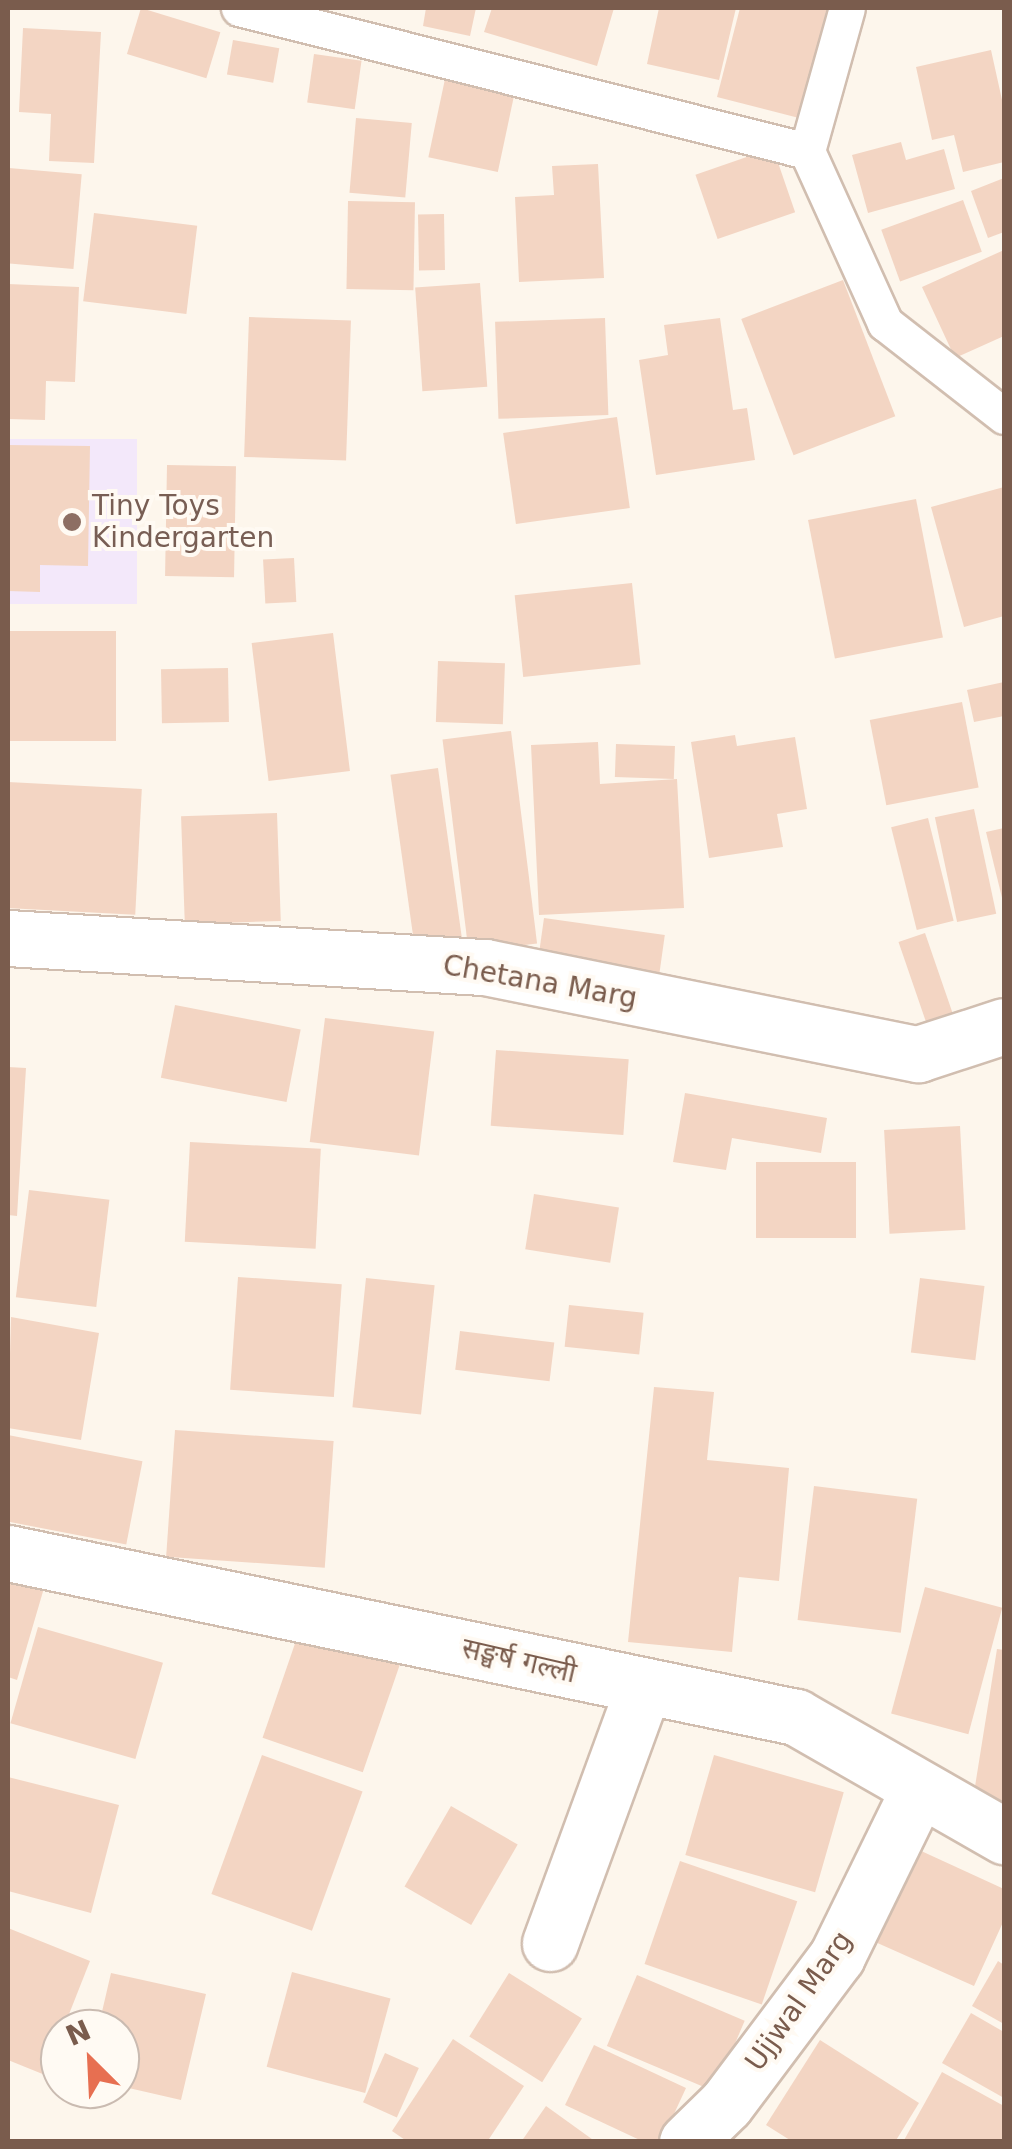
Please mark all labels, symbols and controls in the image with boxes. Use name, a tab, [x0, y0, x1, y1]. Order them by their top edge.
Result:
place label: Tiny Toys Kindergarten	[92, 489, 274, 555]
marker: Tiny Toys Kindergarten	[61, 511, 83, 533]
street label: Chetana Marg	[440, 948, 640, 1016]
street label: सङ्घर्ष गल्ली	[459, 1632, 579, 1690]
street label: Ujjwal Marg	[739, 1925, 859, 2077]
north arrow	[40, 2009, 140, 2109]
text: N	[61, 2013, 96, 2053]

